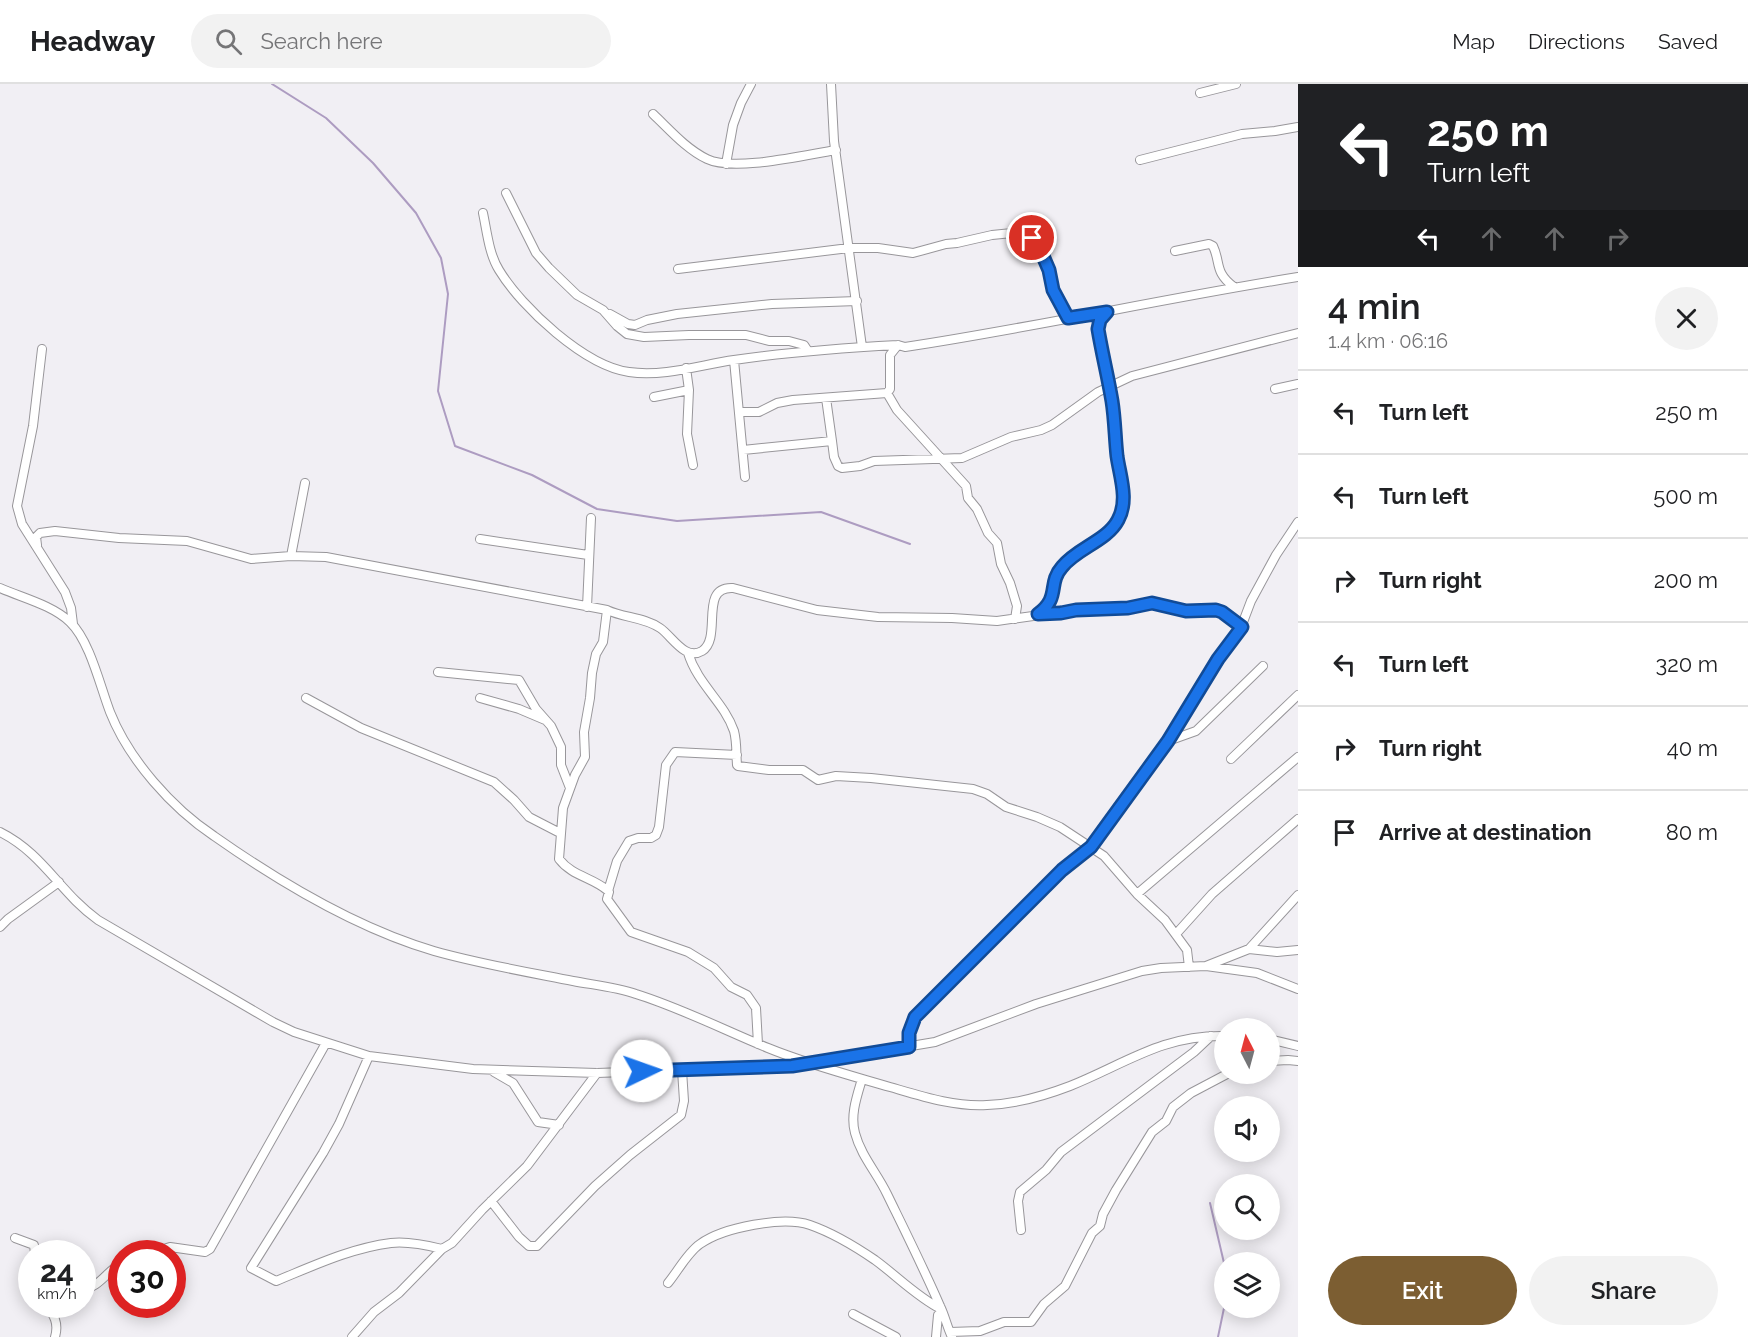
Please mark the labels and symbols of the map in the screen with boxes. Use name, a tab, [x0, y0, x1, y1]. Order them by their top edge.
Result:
pin	[1006, 212, 1057, 263]
north arrow	[1214, 1018, 1280, 1084]
position arrow	[610, 1039, 674, 1103]
speed limit sign: 30	[108, 1240, 186, 1318]

